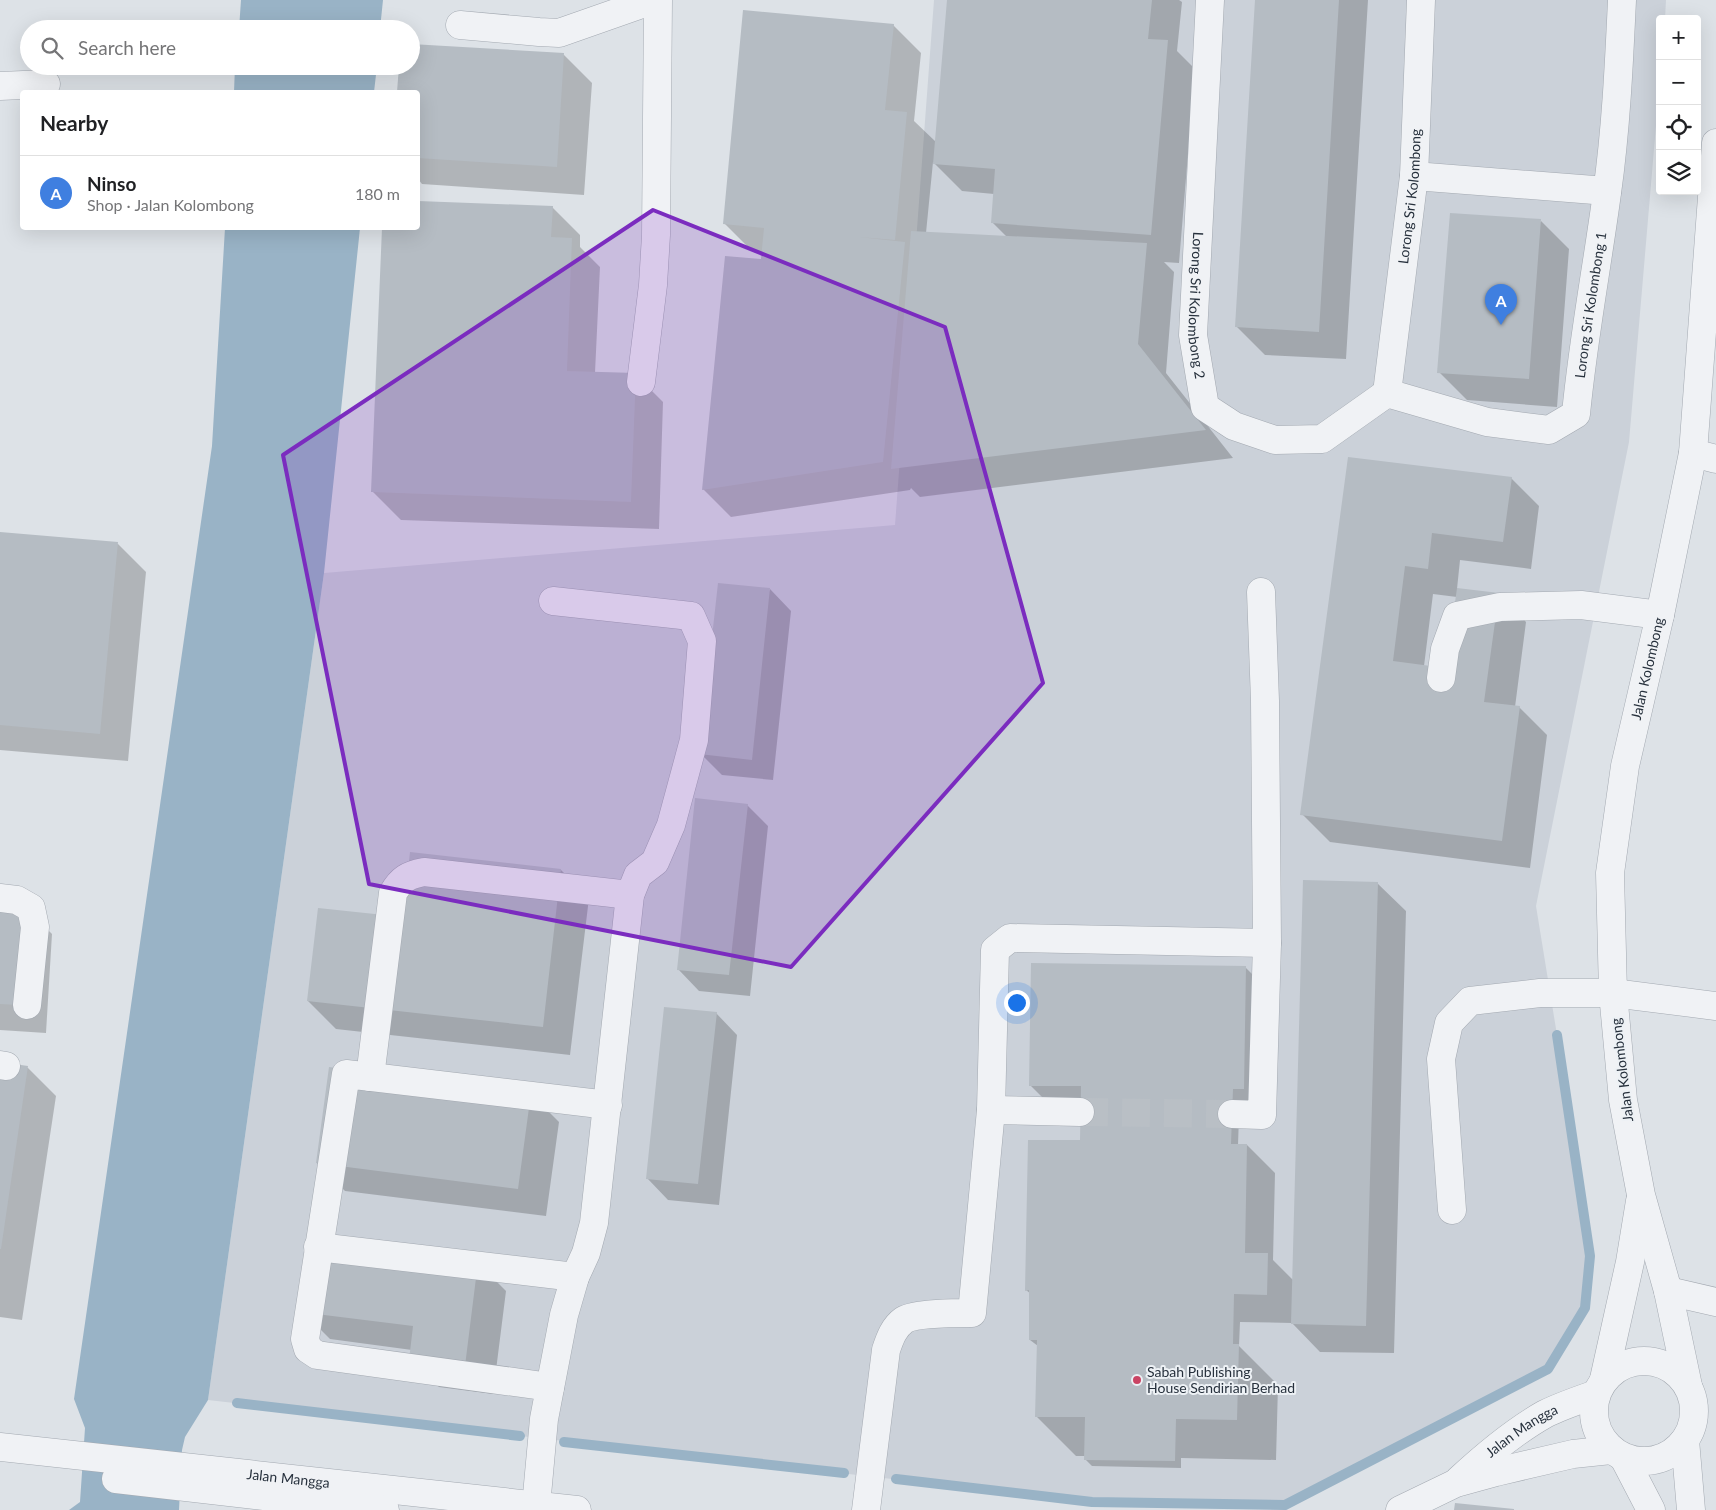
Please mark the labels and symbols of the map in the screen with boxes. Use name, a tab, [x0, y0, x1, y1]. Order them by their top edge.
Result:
street label: Lorong Sri Kolombong	[1394, 128, 1424, 265]
street label: Lorong Sri Kolombong 2	[1185, 231, 1209, 380]
street label: Lorong Sri Kolombong 1	[1571, 231, 1609, 379]
pin: A	[1485, 284, 1517, 325]
street label: Jalan Kolombong	[1627, 616, 1667, 721]
your location	[1004, 990, 1030, 1016]
street label: Jalan Kolombong	[1607, 1017, 1636, 1123]
place label: Sabah Publishing House Sendirian Berhad	[1147, 1363, 1295, 1396]
marker: Sabah Publishing House Sendirian Berhad	[1131, 1374, 1143, 1386]
street label: Jalan Mangga	[1482, 1400, 1560, 1461]
street label: Jalan Mangga	[246, 1465, 331, 1491]

